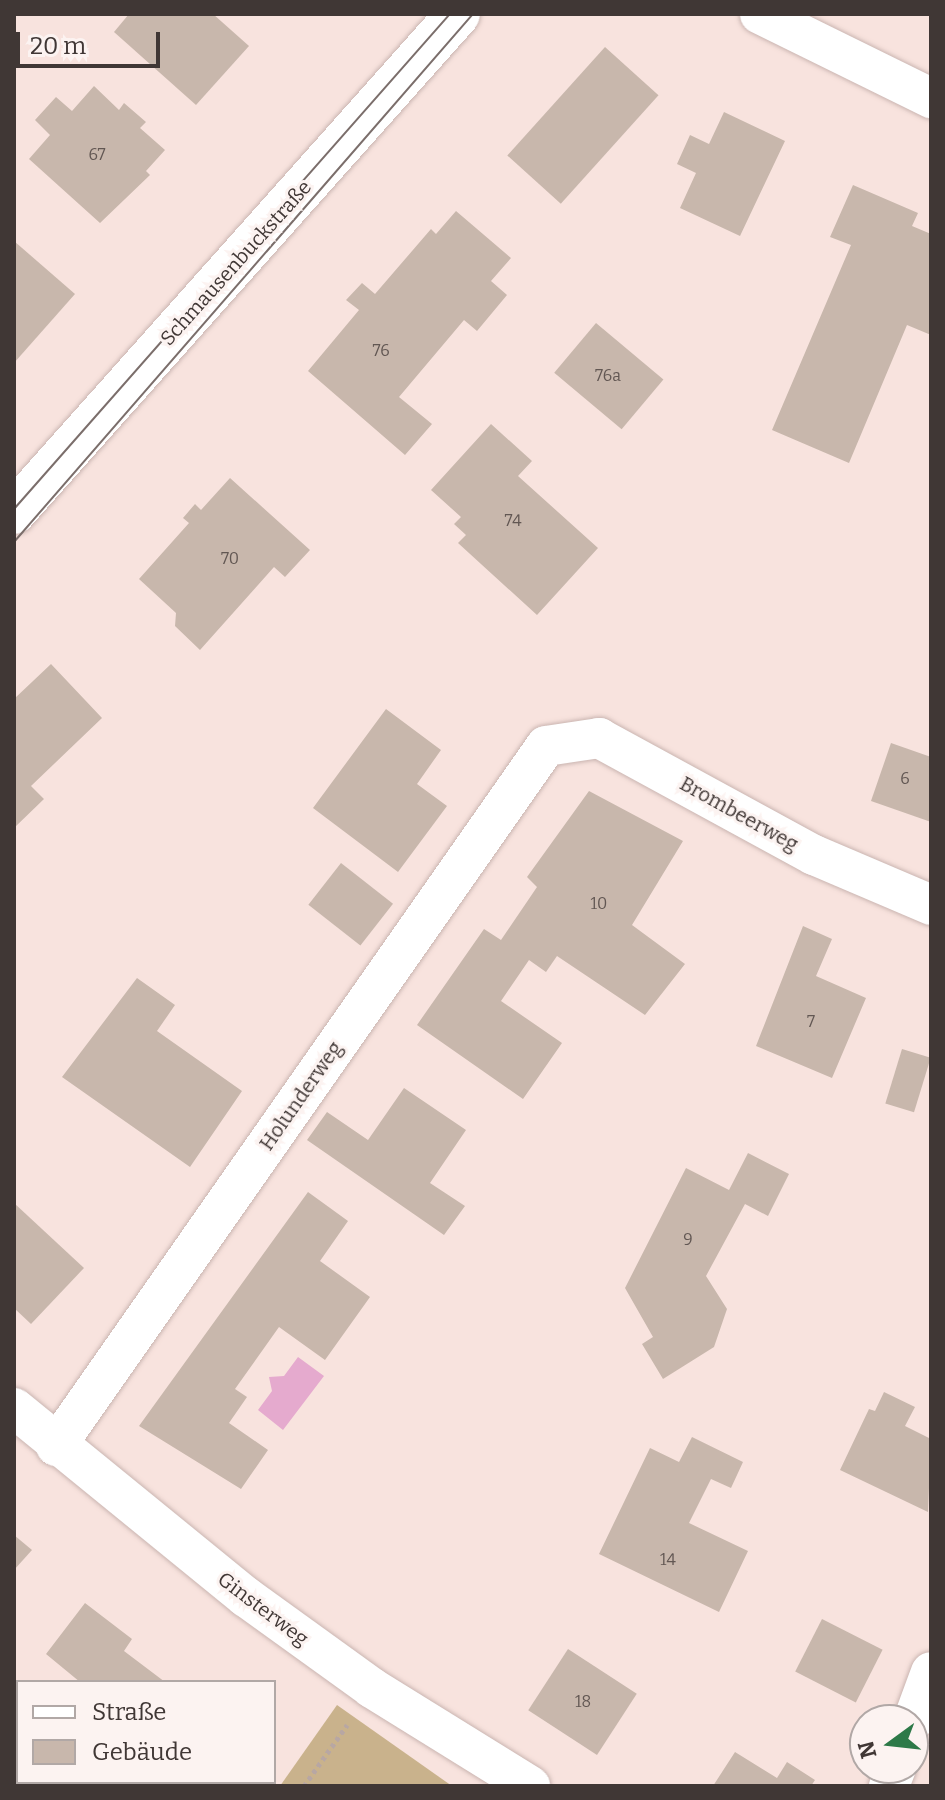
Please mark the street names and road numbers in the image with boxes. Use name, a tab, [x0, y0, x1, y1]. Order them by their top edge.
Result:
street label: Schmausenbuckstraße	[155, 175, 317, 351]
street label: Brombeerweg	[676, 772, 802, 856]
street label: Holunderweg	[255, 1037, 347, 1155]
street label: Ginsterweg	[213, 1567, 313, 1651]

